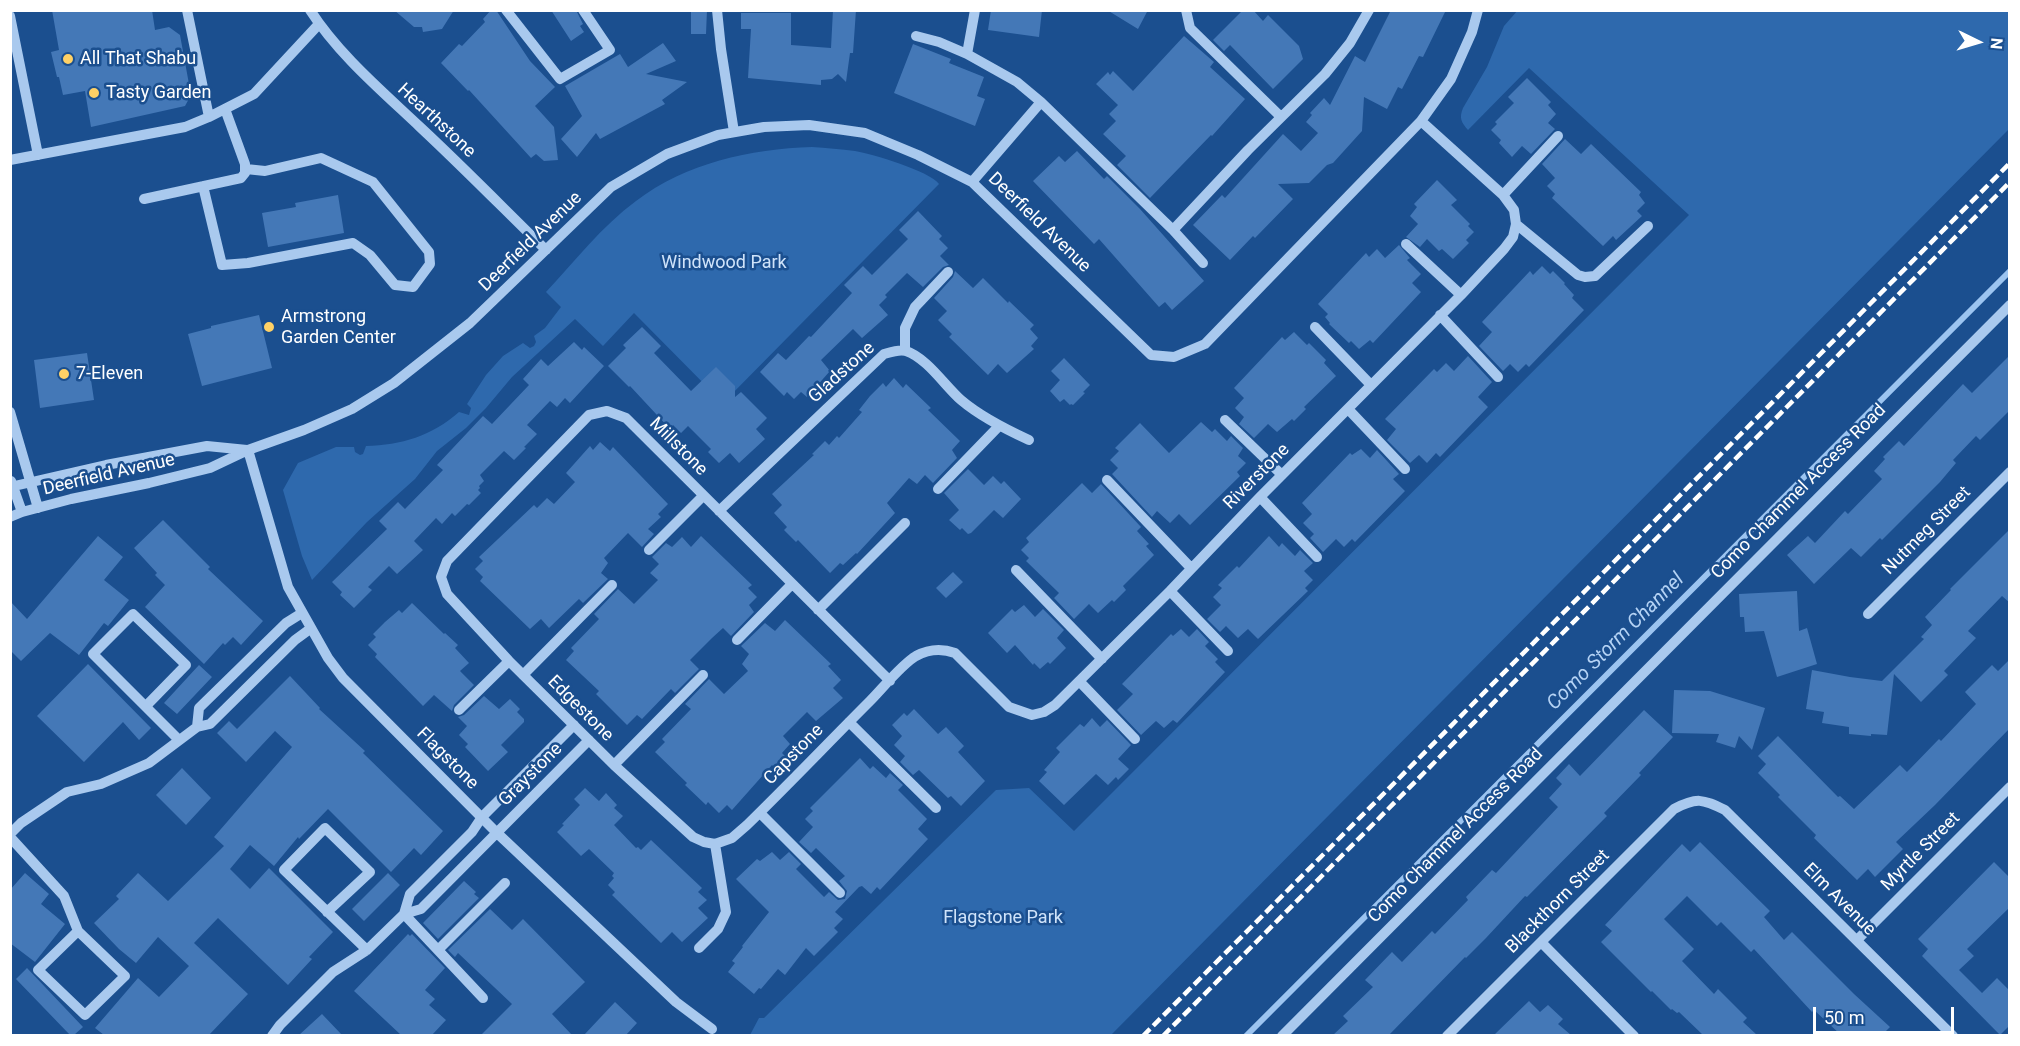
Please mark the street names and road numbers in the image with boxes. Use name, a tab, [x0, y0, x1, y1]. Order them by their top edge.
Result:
street label: Hearthstone	[392, 79, 480, 163]
street label: Deerfield Avenue	[983, 169, 1095, 277]
street label: Deerfield Avenue	[475, 188, 587, 296]
street label: Gladstone	[805, 338, 879, 408]
street label: Como Chammel Access Road	[1707, 400, 1891, 584]
street label: Millstone	[644, 413, 712, 481]
street label: Riverstone	[1219, 439, 1295, 515]
street label: Deerfield Avenue	[41, 449, 177, 501]
street label: Nutmeg Street	[1878, 482, 1976, 580]
street label: Edgestone	[542, 671, 618, 747]
street label: Capstone	[760, 720, 828, 790]
street label: Flagstone	[411, 723, 483, 795]
street label: Graystone	[495, 739, 567, 811]
street label: Como Chammel Access Road	[1364, 744, 1548, 928]
street label: Myrtle Street	[1877, 808, 1965, 896]
street label: Blackthorn Street	[1502, 846, 1614, 958]
street label: Elm Avenue	[1798, 859, 1880, 941]

